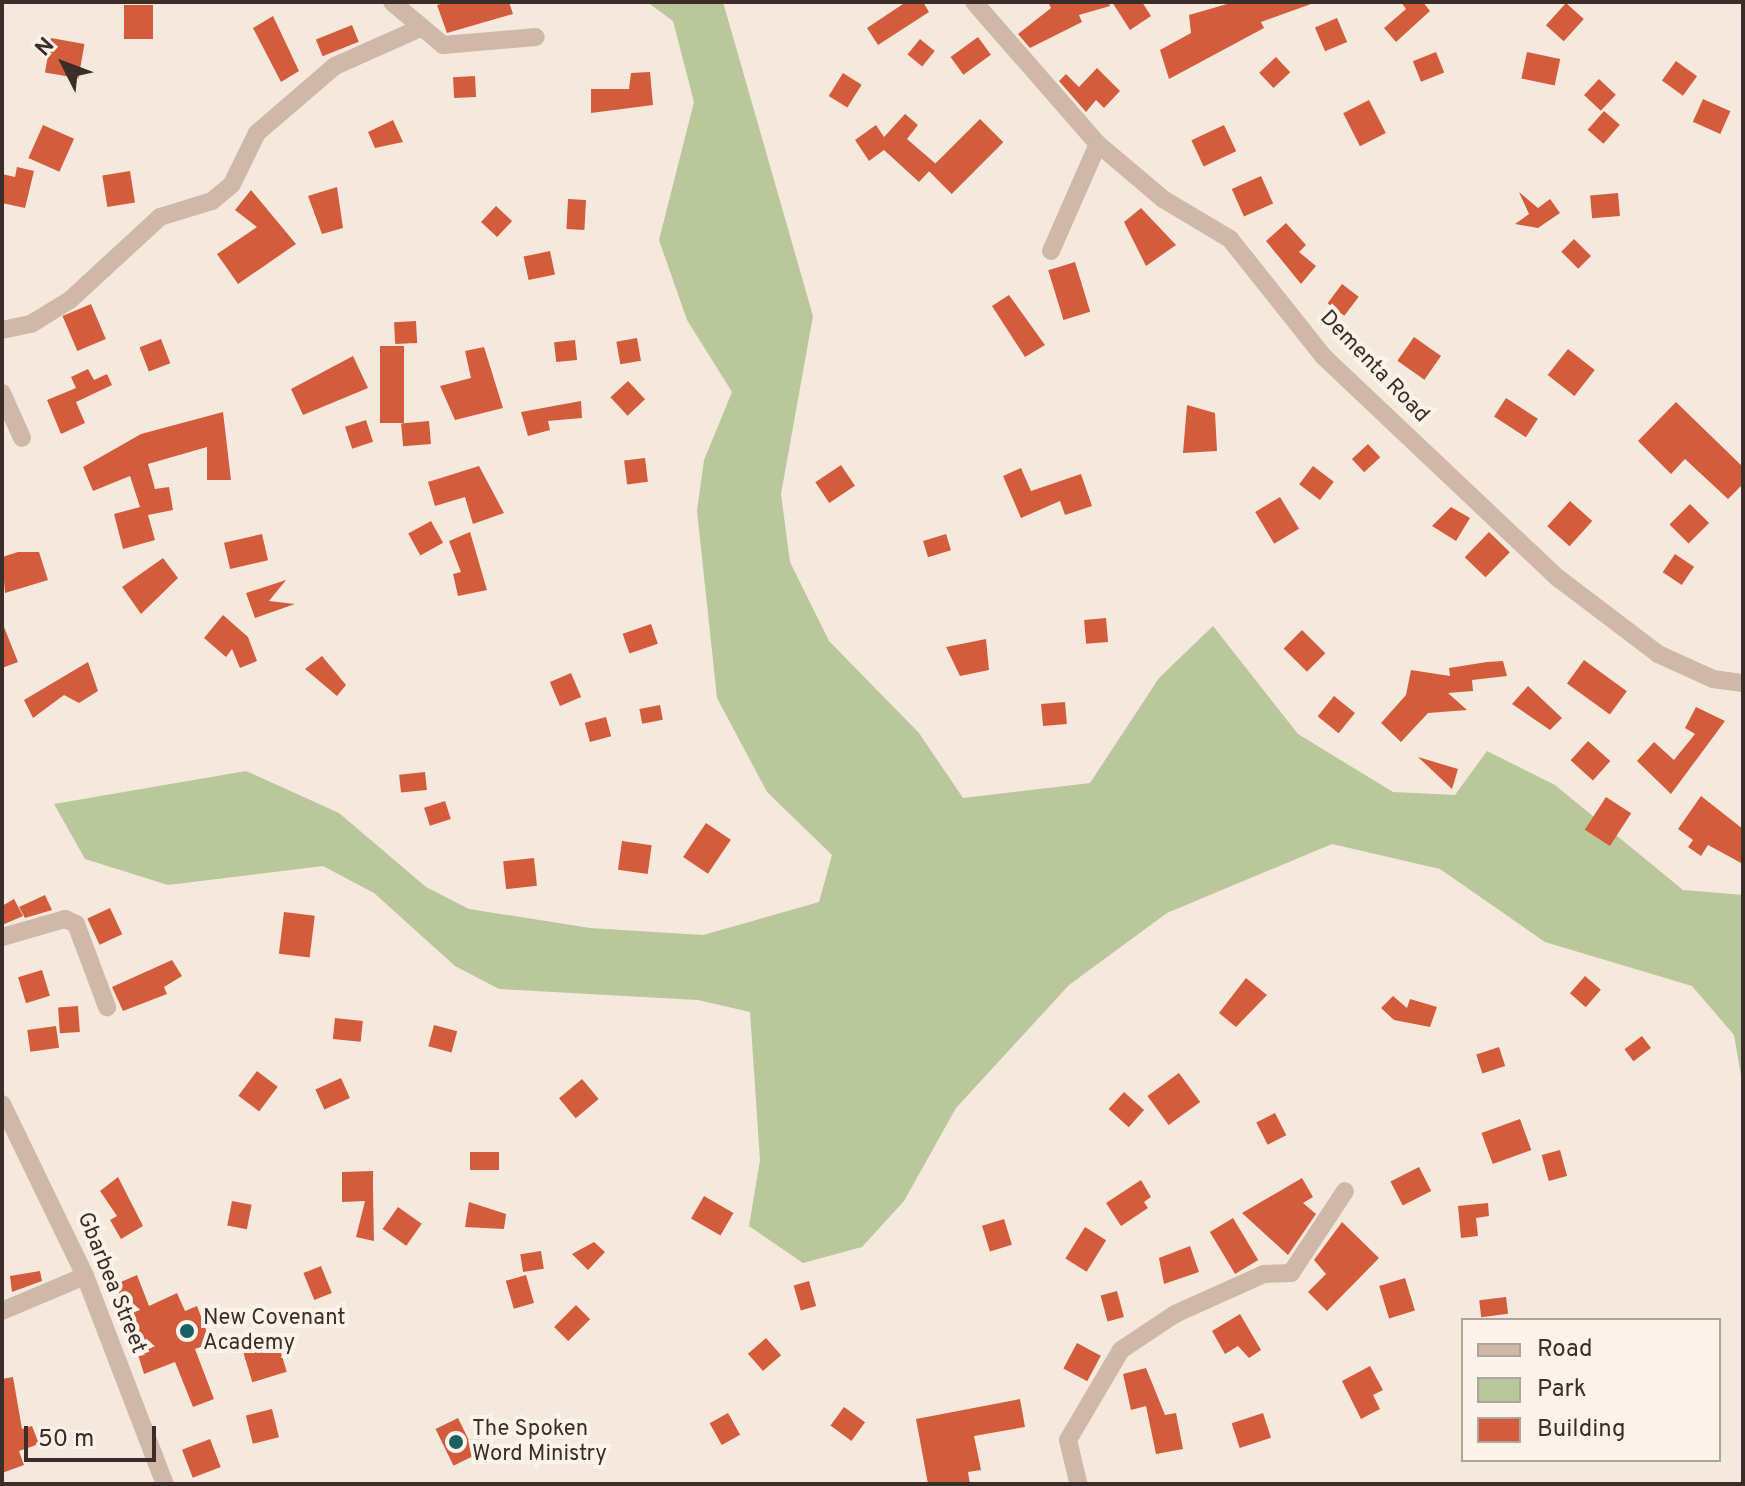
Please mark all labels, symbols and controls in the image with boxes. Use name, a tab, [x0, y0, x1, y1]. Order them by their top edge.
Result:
north arrow	[24, 24, 104, 104]
text: N	[30, 33, 61, 63]
street label: Dementa Road	[1314, 305, 1434, 429]
street label: Gbarbea Street	[71, 1209, 151, 1357]
place label: New Covenant Academy	[203, 1305, 346, 1356]
legend	[1461, 1318, 1721, 1462]
marker: New Covenant Academy	[178, 1322, 196, 1340]
text: Road	[1537, 1335, 1593, 1365]
text: Park	[1537, 1375, 1587, 1405]
scale bar	[28, 1410, 160, 1460]
text: Building	[1537, 1415, 1626, 1445]
place label: The Spoken Word Ministry	[472, 1416, 607, 1468]
text: 50 m	[38, 1425, 94, 1455]
marker: The Spoken Word Ministry	[447, 1433, 465, 1451]

